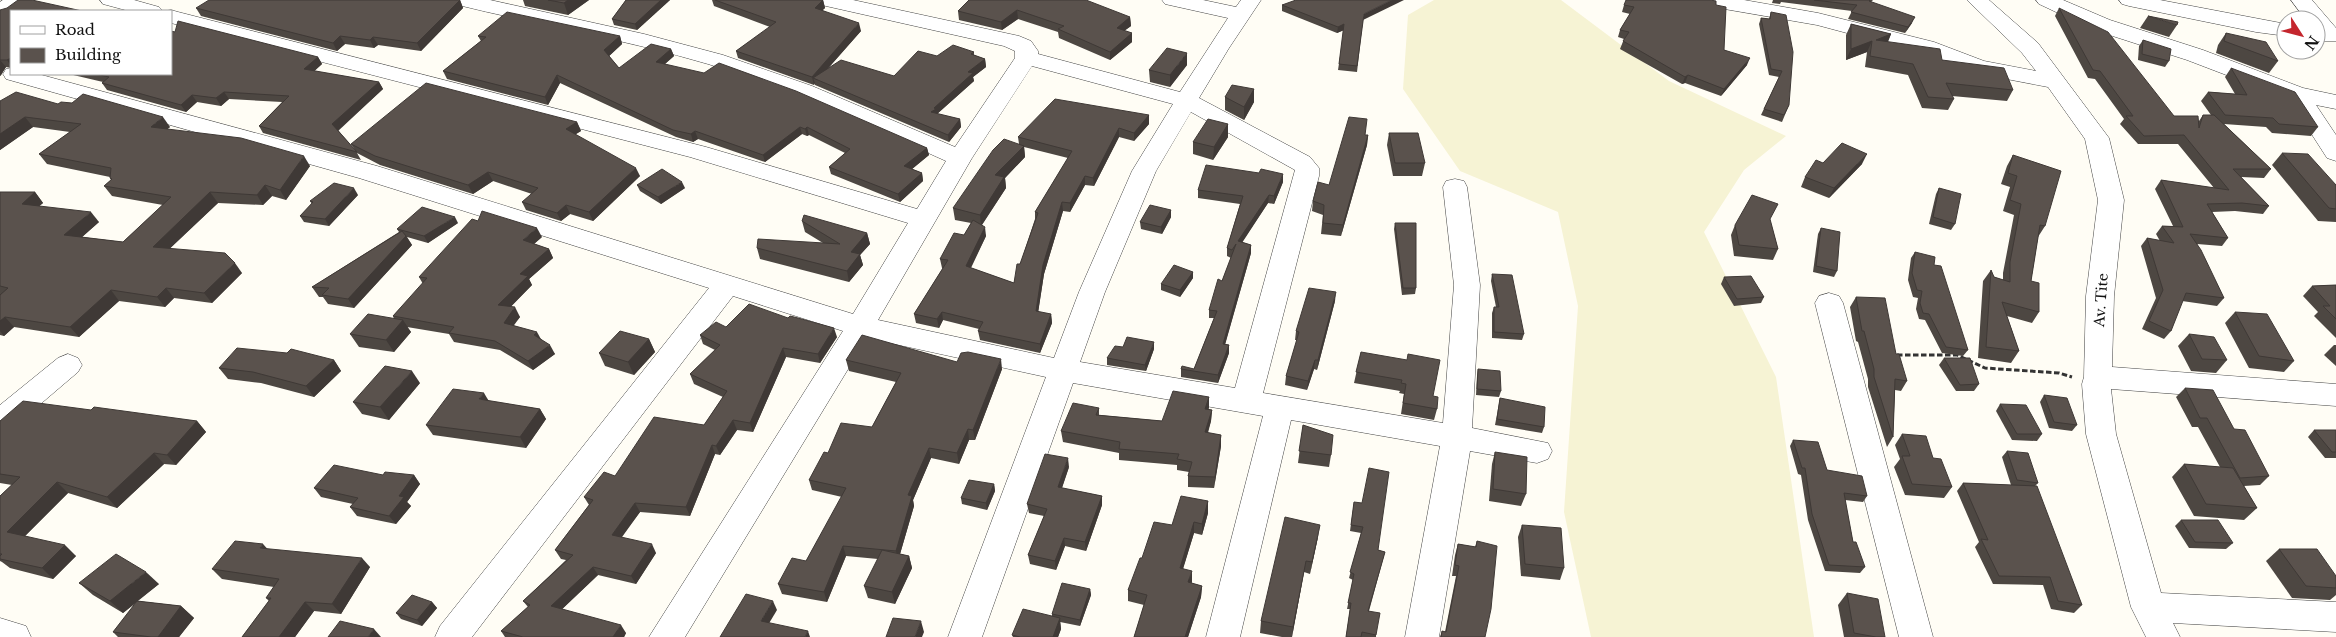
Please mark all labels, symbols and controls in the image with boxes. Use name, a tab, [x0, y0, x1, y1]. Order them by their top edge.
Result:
legend	[10, 10, 172, 75]
north arrow	[2276, 10, 2326, 60]
text: Road	[55, 20, 95, 39]
text: N	[2300, 32, 2323, 53]
text: Building	[55, 45, 122, 64]
street label: Av. Tite	[2090, 272, 2112, 329]

